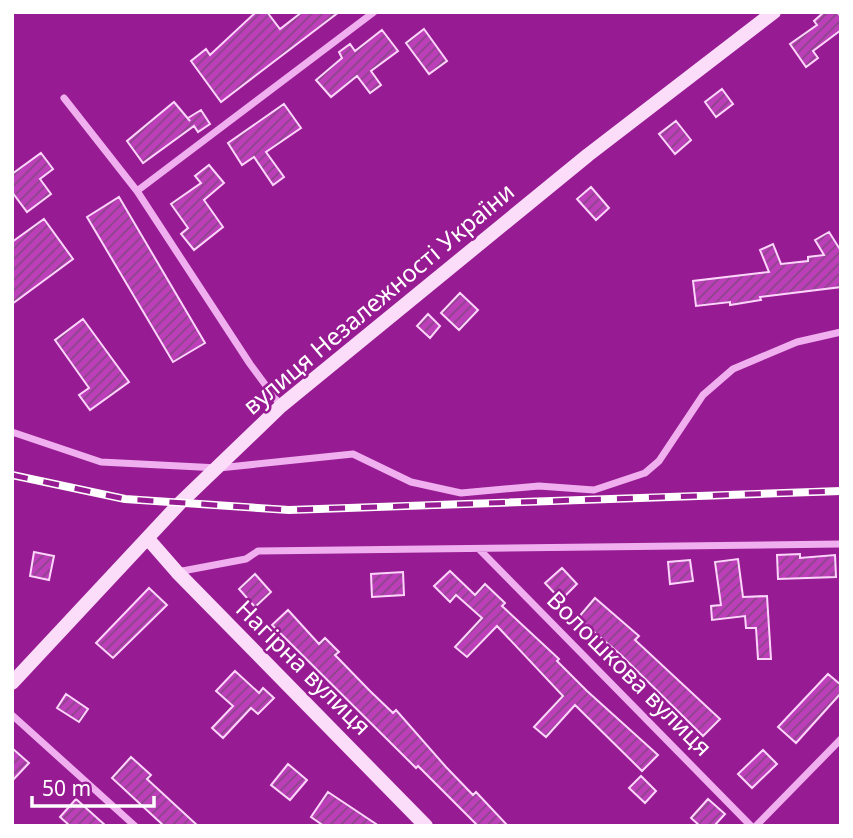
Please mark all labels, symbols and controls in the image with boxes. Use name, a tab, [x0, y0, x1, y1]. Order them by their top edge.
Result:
street label: вулиця Незалежності України	[235, 174, 521, 421]
street label: Волошкова вулиця	[540, 583, 720, 763]
street label: Нагірна вулиця	[229, 592, 379, 742]
scale bar	[32, 764, 154, 808]
text: 50 m	[42, 774, 91, 802]

